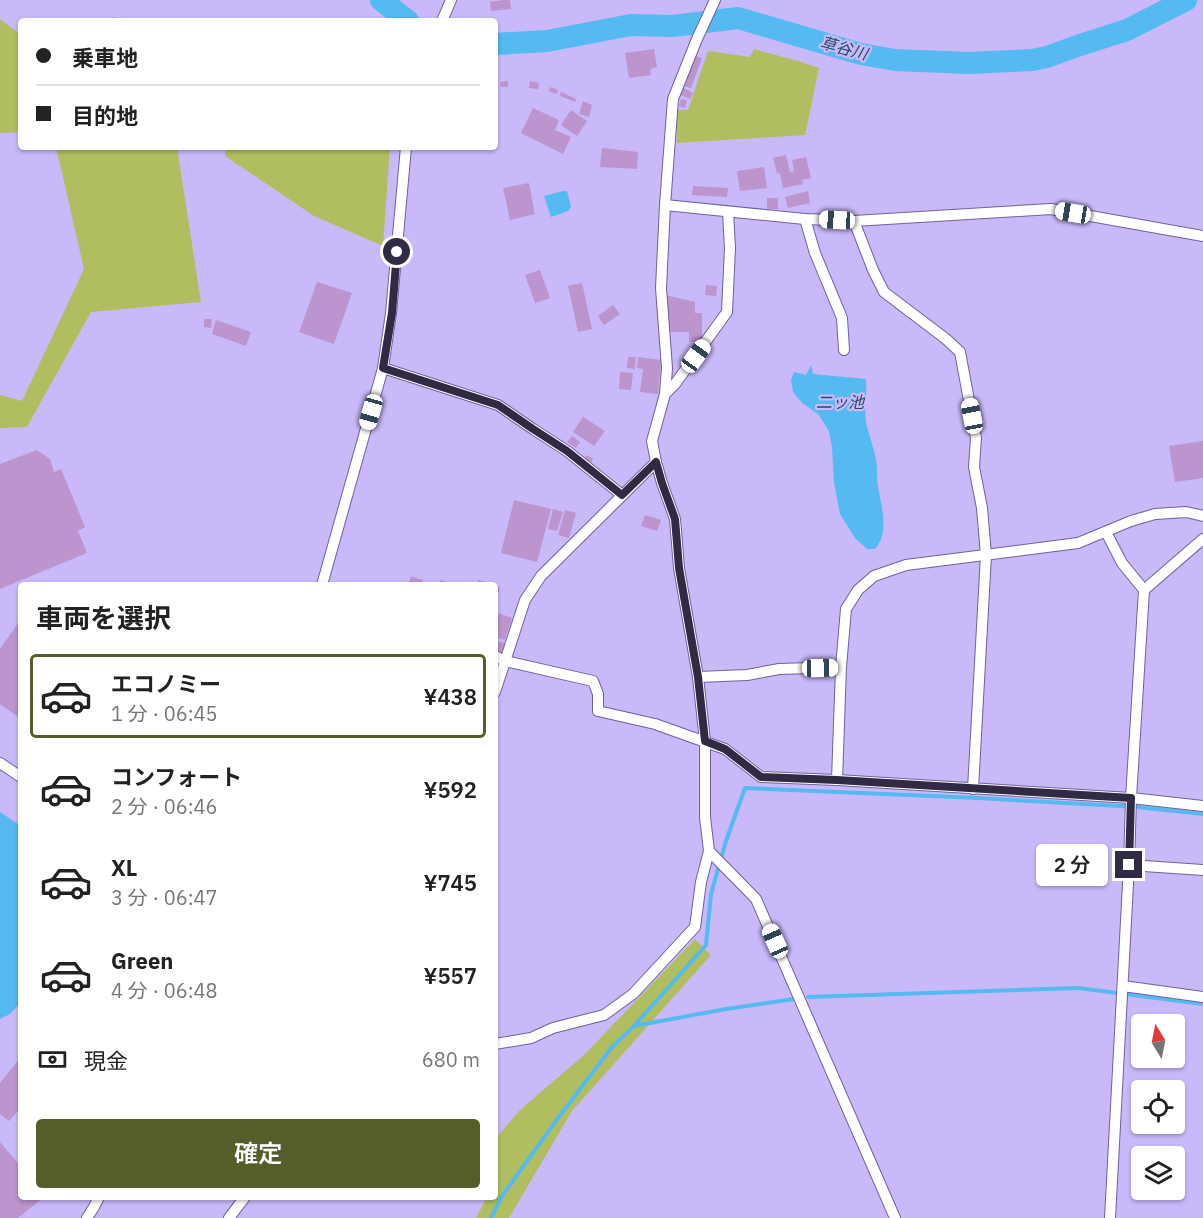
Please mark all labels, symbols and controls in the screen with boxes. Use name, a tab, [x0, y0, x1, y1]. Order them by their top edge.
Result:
water label: 草谷川	[818, 32, 872, 64]
text: 乗車地	[72, 43, 138, 72]
text: 目的地	[72, 101, 138, 130]
car	[1054, 201, 1092, 225]
car	[819, 210, 855, 230]
route start	[383, 238, 410, 265]
car	[678, 336, 714, 376]
car	[357, 392, 385, 432]
water label: 二ッ池	[816, 392, 866, 412]
car	[960, 397, 984, 435]
text: 車両を選択	[36, 600, 171, 635]
car	[802, 659, 838, 677]
icon: car	[39, 669, 93, 723]
text: エコノミー	[111, 669, 221, 698]
text: ¥438	[423, 682, 477, 711]
text: 1 分 · 06:45	[111, 700, 218, 727]
icon: car	[39, 762, 93, 816]
text: コンフォート	[111, 762, 242, 791]
text: ¥592	[423, 775, 477, 804]
text: 2 分 · 06:46	[111, 793, 218, 820]
callout: 2 分	[1036, 844, 1108, 886]
text: 2 分	[1054, 851, 1090, 878]
route end	[1115, 851, 1142, 878]
text: XL	[111, 853, 137, 882]
icon: car	[39, 855, 93, 909]
text: ¥745	[423, 868, 477, 897]
text: 3 分 · 06:47	[111, 884, 218, 911]
car	[759, 921, 791, 961]
text: Green	[111, 946, 173, 975]
icon: car	[39, 948, 93, 1002]
text: ¥557	[423, 961, 477, 990]
text: 4 分 · 06:48	[111, 977, 218, 1004]
north arrow	[1131, 1014, 1185, 1068]
map controls	[1131, 1014, 1185, 1200]
icon: cash	[36, 1043, 69, 1076]
text: 現金	[84, 1046, 128, 1075]
text: 680 m	[422, 1046, 480, 1073]
button: locate	[1131, 1080, 1185, 1134]
button: 確定	[36, 1119, 480, 1188]
button: layers	[1131, 1146, 1185, 1200]

